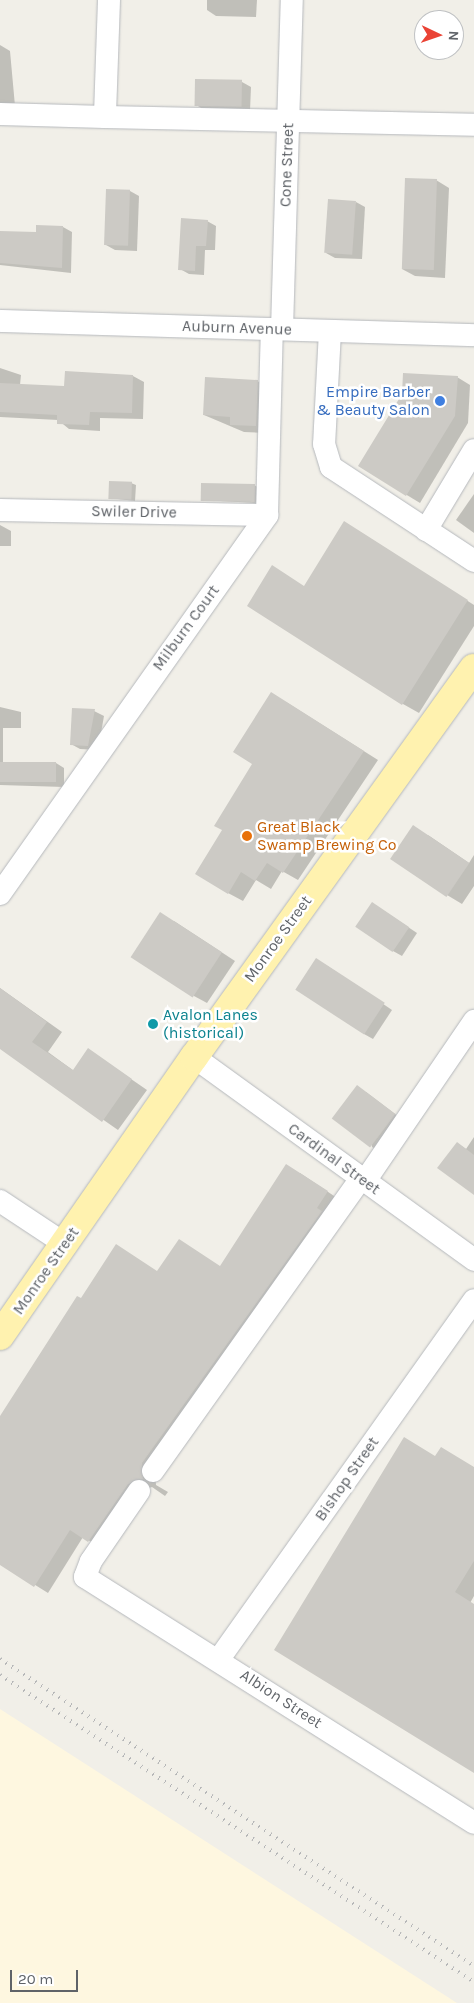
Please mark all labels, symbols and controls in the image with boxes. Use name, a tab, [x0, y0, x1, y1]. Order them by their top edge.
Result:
north arrow	[414, 10, 464, 60]
text: N	[445, 30, 462, 41]
street label: Cone Street	[276, 123, 298, 207]
street label: Auburn Avenue	[182, 316, 292, 340]
place label: Empire Barber & Beauty Salon	[316, 382, 430, 420]
marker: Empire Barber & Beauty Salon	[434, 395, 446, 407]
street label: Swiler Drive	[91, 502, 177, 522]
street label: Milburn Court	[148, 581, 224, 675]
place label: Great Black Swamp Brewing Co	[257, 817, 397, 855]
marker: Great Black Swamp Brewing Co	[241, 830, 253, 842]
street label: Monroe Street	[240, 892, 316, 986]
place label: Avalon Lanes (historical)	[163, 1005, 258, 1043]
marker: Avalon Lanes (historical)	[147, 1018, 159, 1030]
street label: Cardinal Street	[284, 1119, 384, 1199]
street label: Monroe Street	[9, 1224, 83, 1318]
street label: Bishop Street	[311, 1433, 383, 1525]
street label: Albion Street	[236, 1665, 326, 1733]
scale bar	[12, 1960, 80, 1992]
text: 20 m	[18, 1970, 53, 1988]

